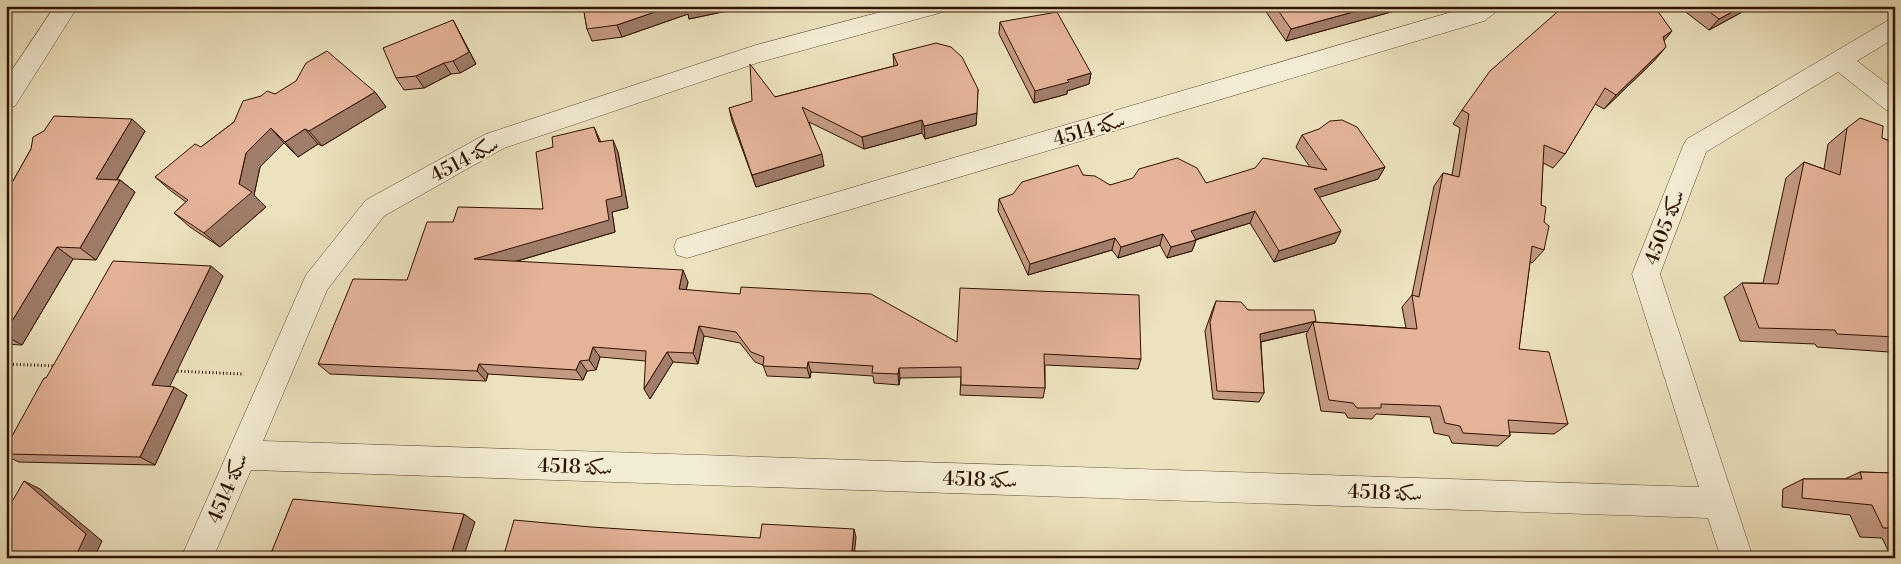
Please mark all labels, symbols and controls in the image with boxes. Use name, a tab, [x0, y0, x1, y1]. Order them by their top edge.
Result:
street label: سكة 4514	[1050, 108, 1128, 153]
street label: سكة 4514	[426, 132, 503, 189]
street label: سكة 4505	[1640, 186, 1691, 269]
street label: سكة 4514	[202, 450, 254, 528]
street label: سكة 4518	[537, 454, 613, 481]
street label: سكة 4518	[942, 467, 1018, 494]
street label: سكة 4518	[1347, 480, 1423, 507]

